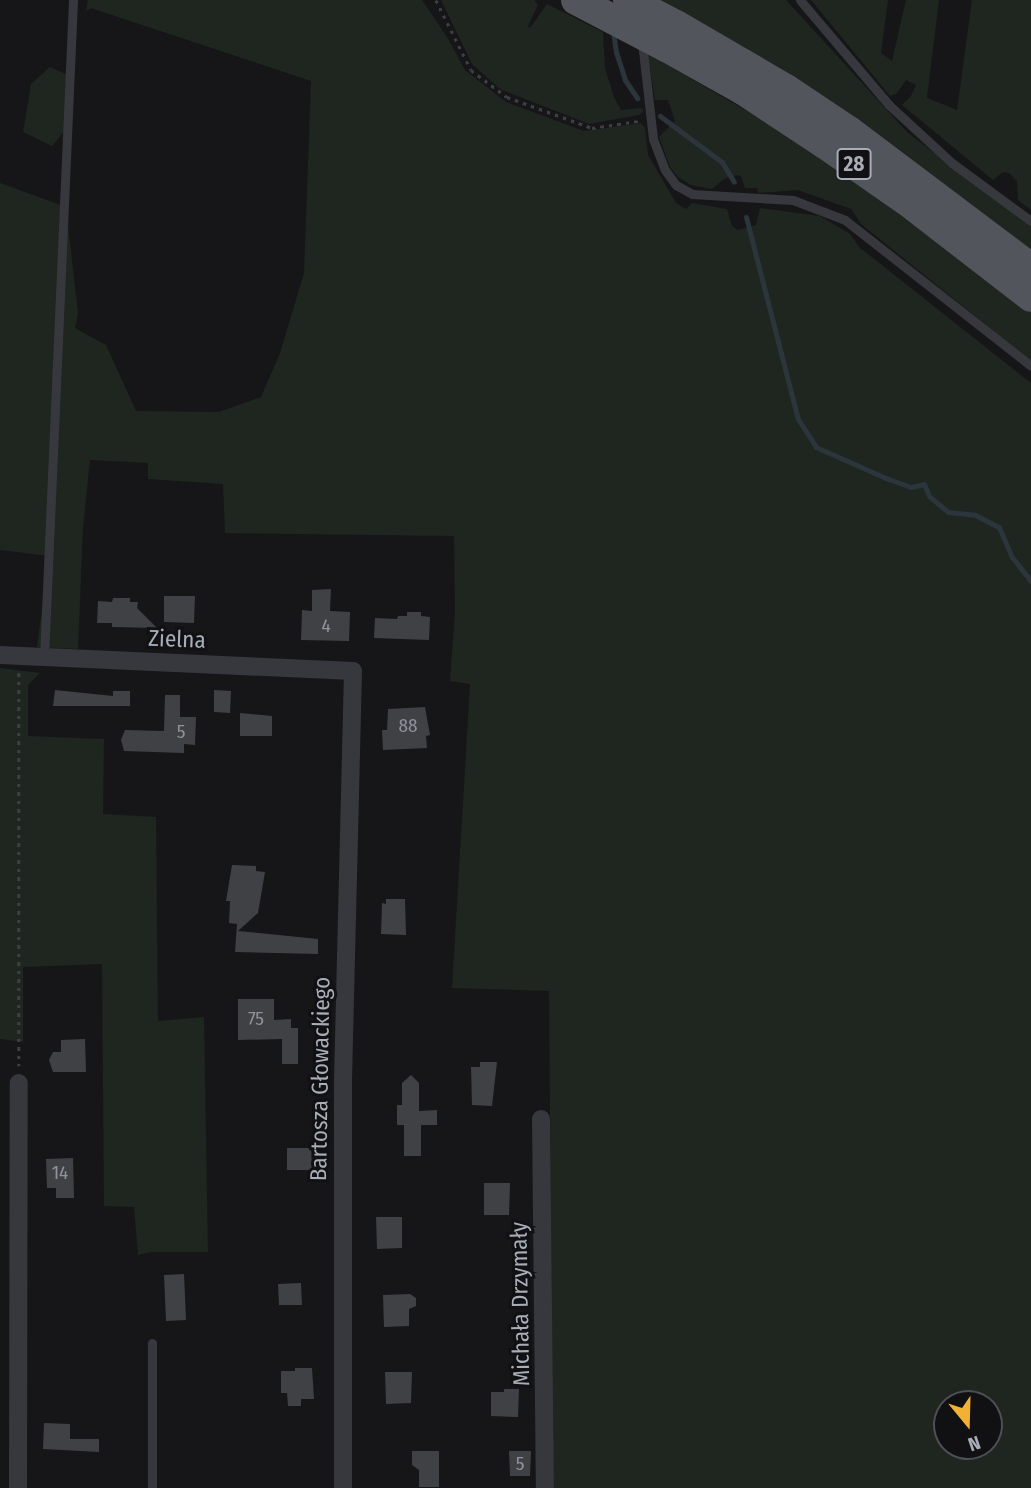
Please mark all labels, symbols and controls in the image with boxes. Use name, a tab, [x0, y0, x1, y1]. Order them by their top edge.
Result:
road number: 28	[836, 146, 872, 182]
house number: 4	[321, 615, 331, 637]
street label: Zielna	[148, 624, 206, 654]
house number: 88	[399, 715, 417, 737]
house number: 5	[177, 721, 185, 743]
street label: Bartosza Głowackiego	[304, 977, 336, 1181]
house number: 75	[248, 1008, 264, 1030]
house number: 14	[52, 1162, 68, 1184]
street label: Michała Drzymały	[505, 1222, 535, 1386]
north arrow	[933, 1390, 1003, 1460]
text: N	[965, 1431, 983, 1456]
house number: 5	[516, 1453, 524, 1475]

